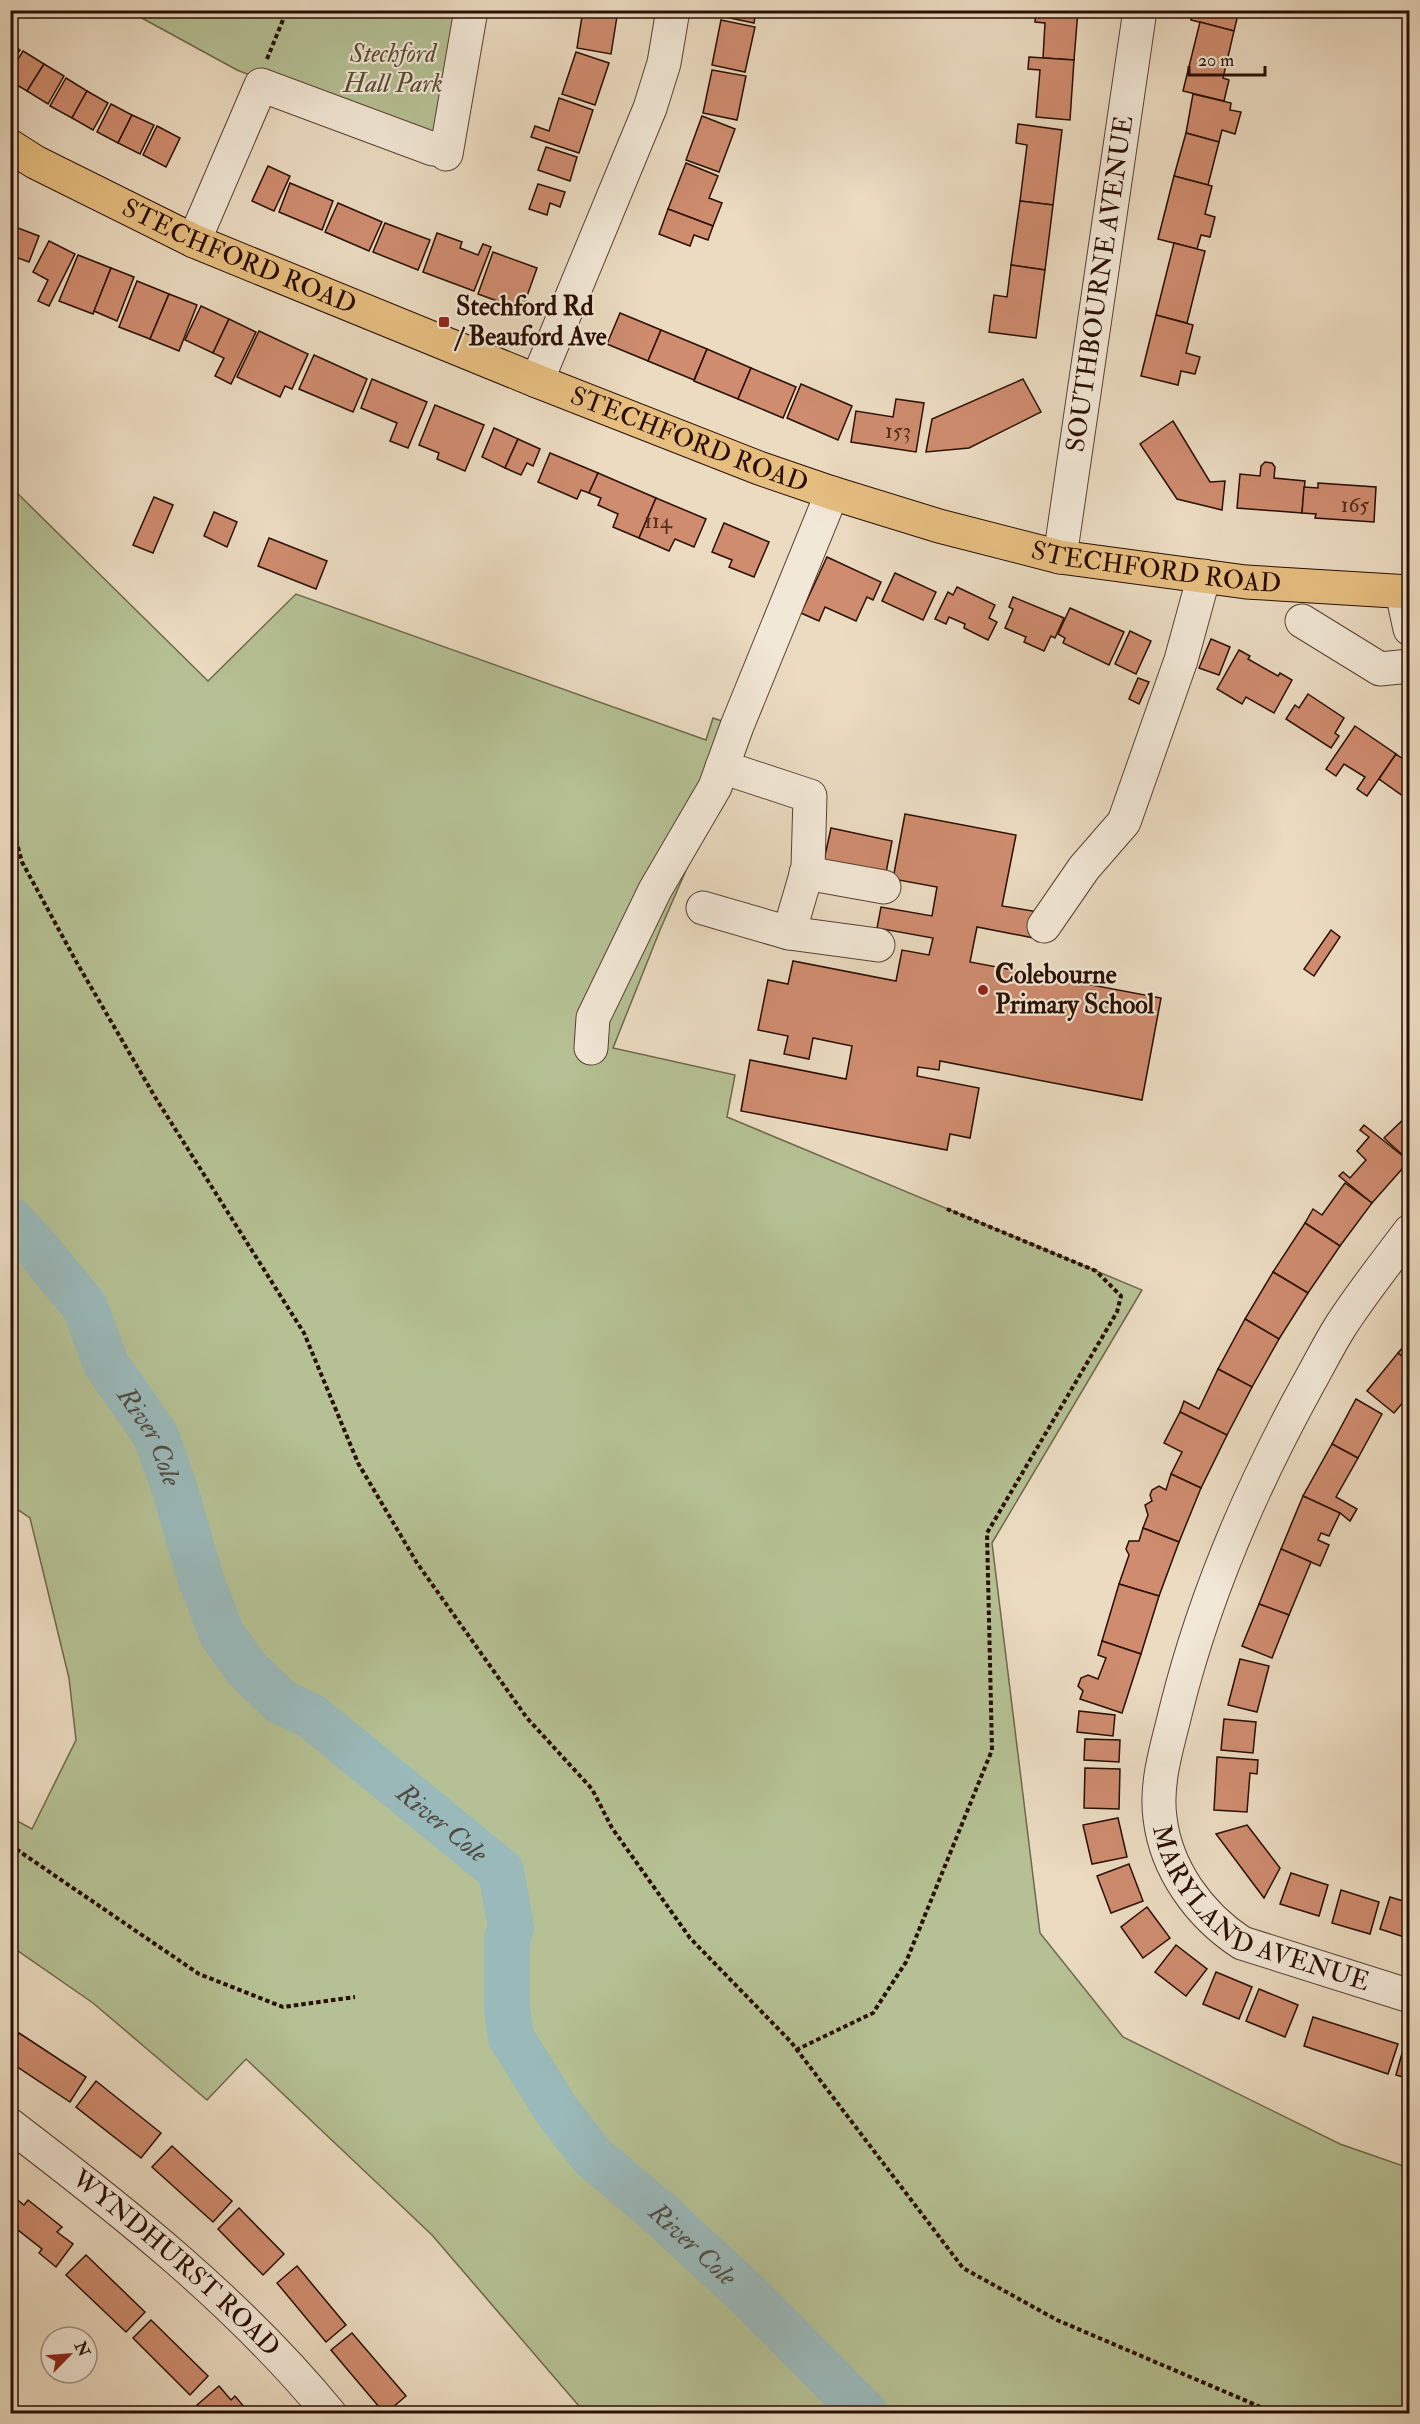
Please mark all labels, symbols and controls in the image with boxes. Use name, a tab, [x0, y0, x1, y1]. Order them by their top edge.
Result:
park label: Stechford Hall Park	[342, 38, 443, 100]
scale bar	[1189, 39, 1266, 77]
text: 20 m	[1198, 49, 1234, 72]
street label: SOUTHBOURNE AVENUE	[1060, 114, 1140, 454]
street label: STECHFORD ROAD	[117, 192, 361, 321]
place label: Stechford Rd / Beauford Ave	[453, 291, 607, 353]
marker: Stechford Rd / Beauford Ave	[437, 315, 451, 329]
street label: STECHFORD ROAD	[566, 380, 812, 500]
house number: 153	[885, 417, 911, 445]
house number: 165	[1341, 491, 1370, 519]
house number: 114	[644, 507, 673, 535]
street label: STECHFORD ROAD	[1028, 534, 1282, 600]
place label: Colebourne Primary School	[995, 959, 1155, 1022]
marker: Colebourne Primary School	[976, 983, 990, 997]
water label: River Cole	[110, 1380, 189, 1491]
water label: River Cole	[389, 1776, 495, 1870]
street label: MARYLAND AVENUE	[1145, 1822, 1373, 1998]
street label: WYNDHURST ROAD	[65, 2163, 285, 2365]
water label: River Cole	[641, 2195, 745, 2294]
north arrow	[39, 2325, 99, 2385]

